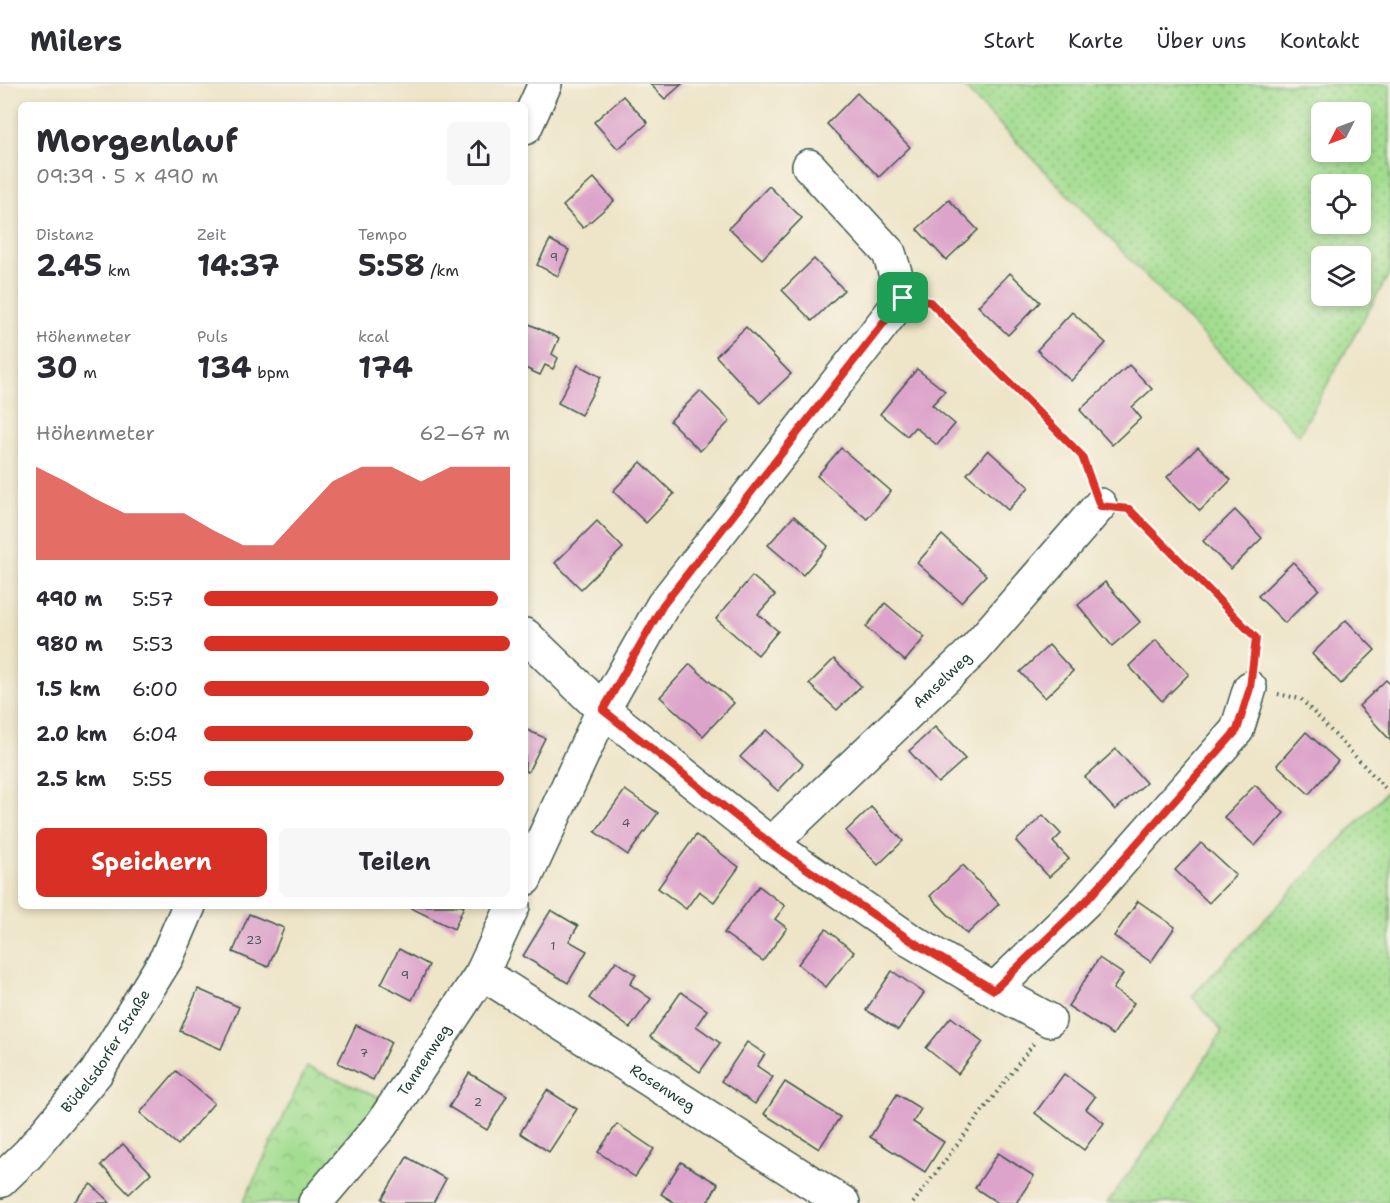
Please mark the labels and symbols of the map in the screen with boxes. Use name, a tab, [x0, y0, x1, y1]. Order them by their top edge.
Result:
north arrow	[1311, 102, 1371, 162]
house number: 9	[550, 249, 558, 265]
pin	[877, 272, 928, 323]
street label: Amselweg	[909, 647, 976, 713]
house number: 4	[622, 815, 630, 831]
house number: 23	[246, 932, 262, 948]
house number: 1	[550, 938, 556, 954]
house number: 9	[401, 967, 409, 983]
street label: Büdelsdorfer Straße	[57, 986, 155, 1117]
street label: Tannenweg	[393, 1020, 455, 1100]
house number: 7	[360, 1045, 368, 1061]
street label: Rosenweg	[626, 1060, 699, 1116]
house number: 2	[474, 1094, 482, 1110]

